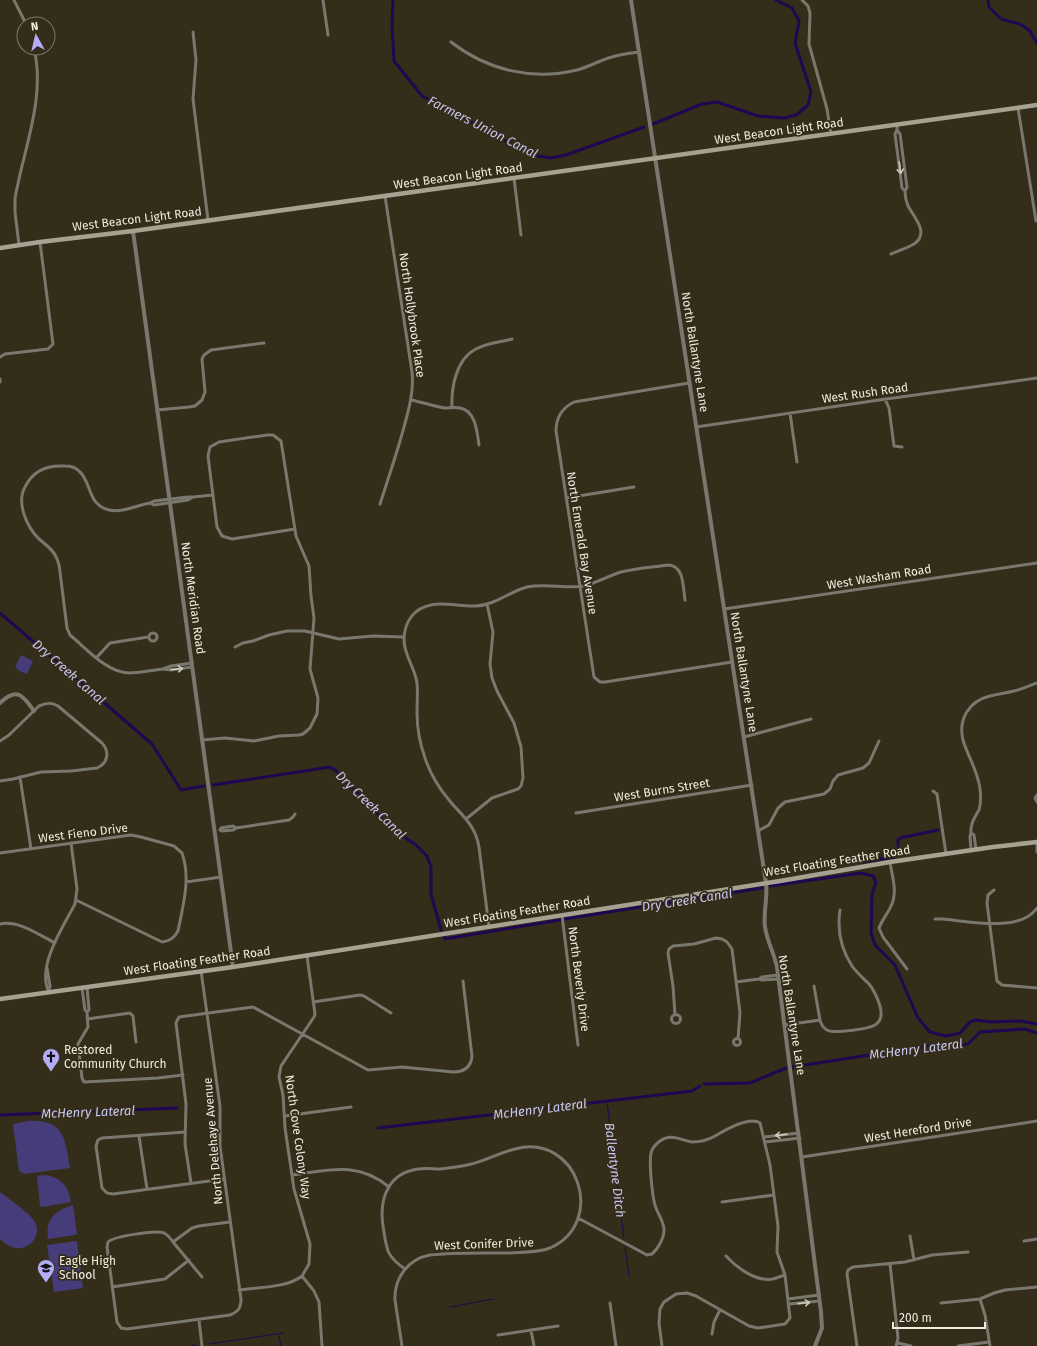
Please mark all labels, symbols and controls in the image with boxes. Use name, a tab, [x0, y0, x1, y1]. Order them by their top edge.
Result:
north arrow	[16, 16, 56, 56]
text: N	[30, 20, 39, 34]
water label: Farmers Union Canal	[426, 93, 541, 161]
street label: West Beacon Light Road	[714, 115, 844, 147]
street label: West Beacon Light Road	[393, 160, 523, 192]
one-way arrow	[896, 161, 904, 174]
street label: West Beacon Light Road	[72, 204, 202, 234]
street label: North Hollybrook Place	[396, 252, 428, 378]
street label: North Ballantyne Lane	[679, 291, 711, 413]
street label: West Rush Road	[821, 380, 909, 406]
street label: North Emerald Bay Avenue	[564, 471, 600, 615]
street label: North Meridian Road	[178, 541, 208, 655]
street label: West Washam Road	[826, 562, 932, 592]
street label: North Ballantyne Lane	[728, 611, 760, 733]
water label: Dry Creek Canal	[30, 636, 109, 708]
one-way arrow	[170, 665, 183, 673]
water label: Dry Creek Canal	[333, 768, 409, 842]
street label: West Burns Street	[613, 775, 712, 804]
street label: West Fieno Drive	[37, 821, 129, 845]
street label: West Floating Feather Road	[763, 843, 911, 879]
water label: Dry Creek Canal	[641, 885, 734, 915]
street label: West Floating Feather Road	[443, 894, 591, 930]
street label: North Beverly Drive	[566, 926, 592, 1032]
street label: West Floating Feather Road	[123, 944, 271, 978]
street label: North Ballantyne Lane	[776, 954, 808, 1076]
water label: McHenry Lateral	[868, 1036, 964, 1062]
place label: Restored Community Church	[64, 1043, 166, 1071]
church icon: Restored Community Church	[41, 1047, 61, 1072]
street label: North Cove Colony Way	[282, 1074, 314, 1200]
street label: North Delehaye Avenue	[200, 1077, 226, 1205]
water label: McHenry Lateral	[492, 1096, 588, 1122]
water label: McHenry Lateral	[41, 1103, 136, 1121]
street label: West Hereford Drive	[863, 1115, 973, 1145]
water label: Ballentyne Ditch	[602, 1122, 628, 1218]
one-way arrow	[775, 1131, 788, 1139]
street label: West Conifer Drive	[434, 1235, 534, 1253]
place label: Eagle High School	[59, 1254, 116, 1282]
school or university icon: Eagle High School	[36, 1258, 56, 1283]
one-way arrow	[797, 1299, 810, 1306]
scale bar	[893, 1304, 985, 1330]
text: 200 m	[899, 1311, 932, 1325]

